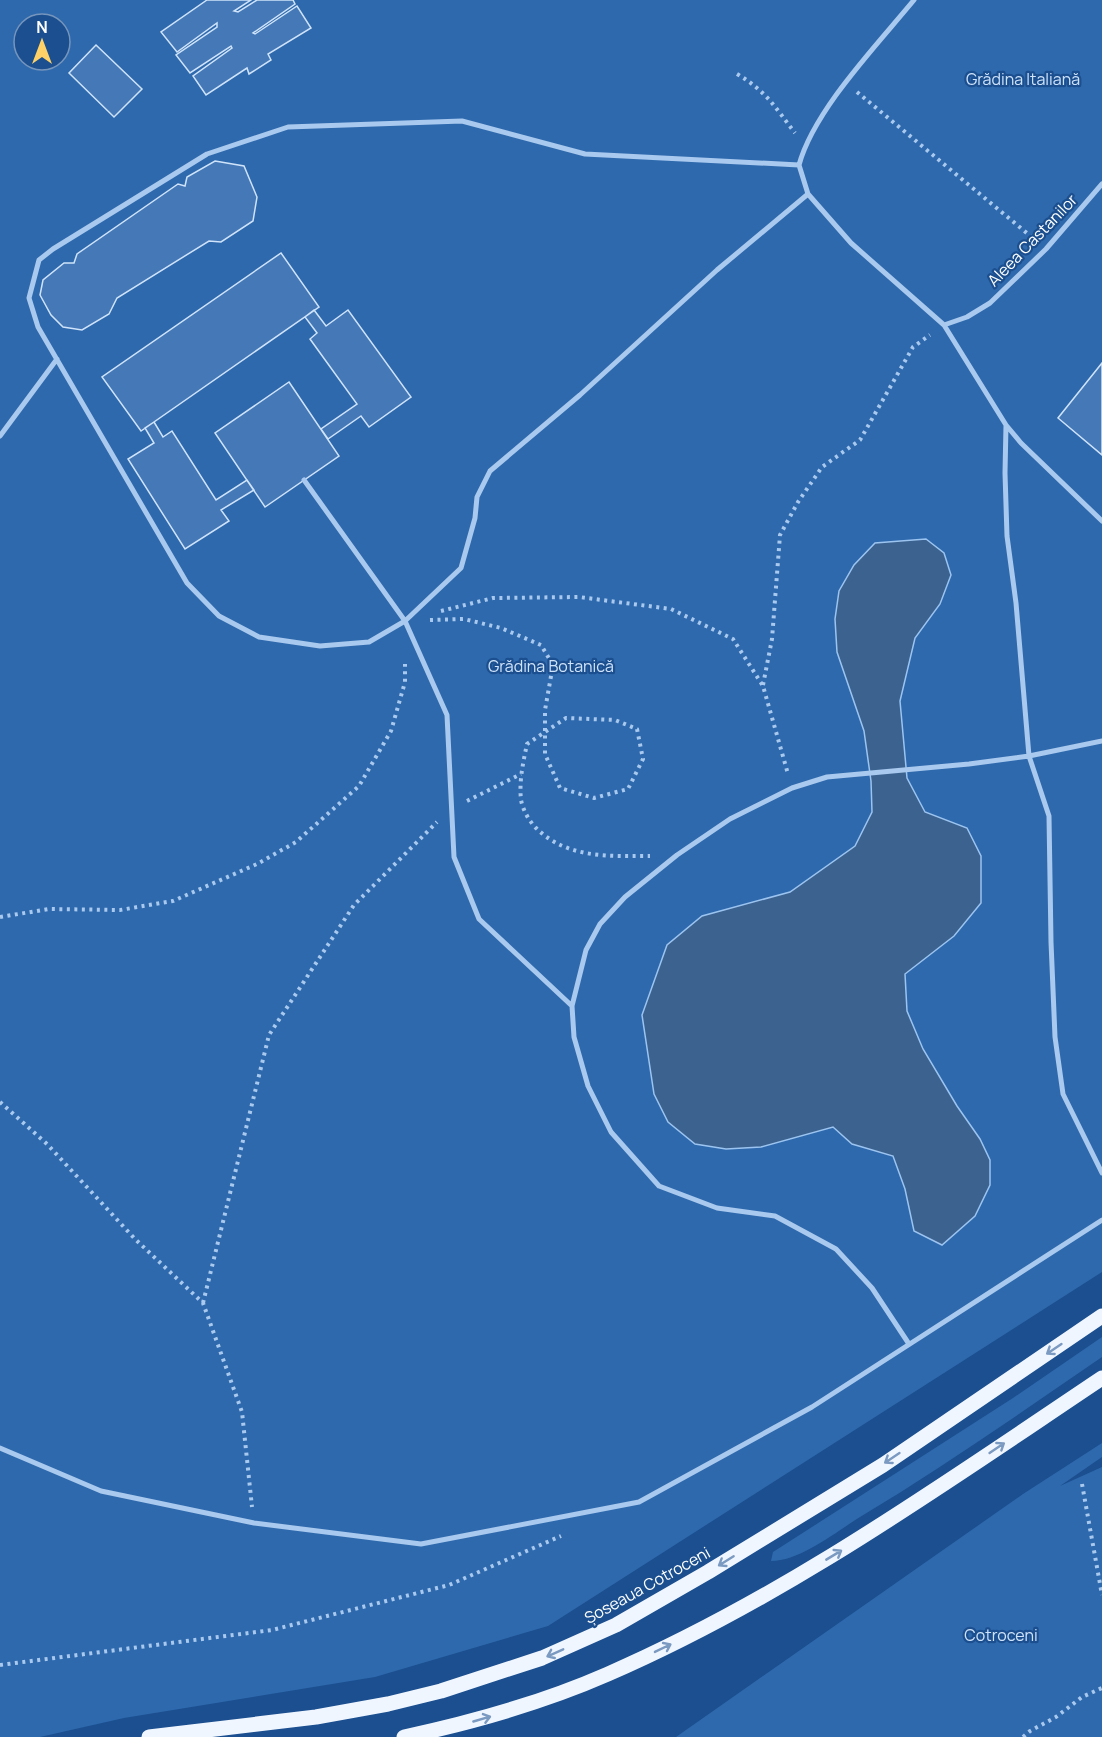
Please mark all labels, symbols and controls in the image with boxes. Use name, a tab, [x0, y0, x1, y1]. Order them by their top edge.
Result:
north arrow	[12, 12, 72, 72]
text: N	[36, 16, 48, 38]
park label: Grădina Italiană	[966, 68, 1080, 90]
street label: Aleea Castanilor	[982, 189, 1082, 291]
park label: Grădina Botanică	[488, 655, 614, 677]
one-way arrow	[1046, 1343, 1062, 1355]
one-way arrow	[988, 1442, 1005, 1454]
one-way arrow	[884, 1452, 901, 1464]
street label: Șoseaua Cotroceni	[580, 1541, 714, 1629]
one-way arrow	[825, 1548, 842, 1560]
one-way arrow	[718, 1555, 735, 1567]
park label: Cotroceni	[964, 1624, 1038, 1646]
one-way arrow	[654, 1642, 672, 1654]
one-way arrow	[546, 1648, 564, 1659]
one-way arrow	[472, 1713, 491, 1724]

